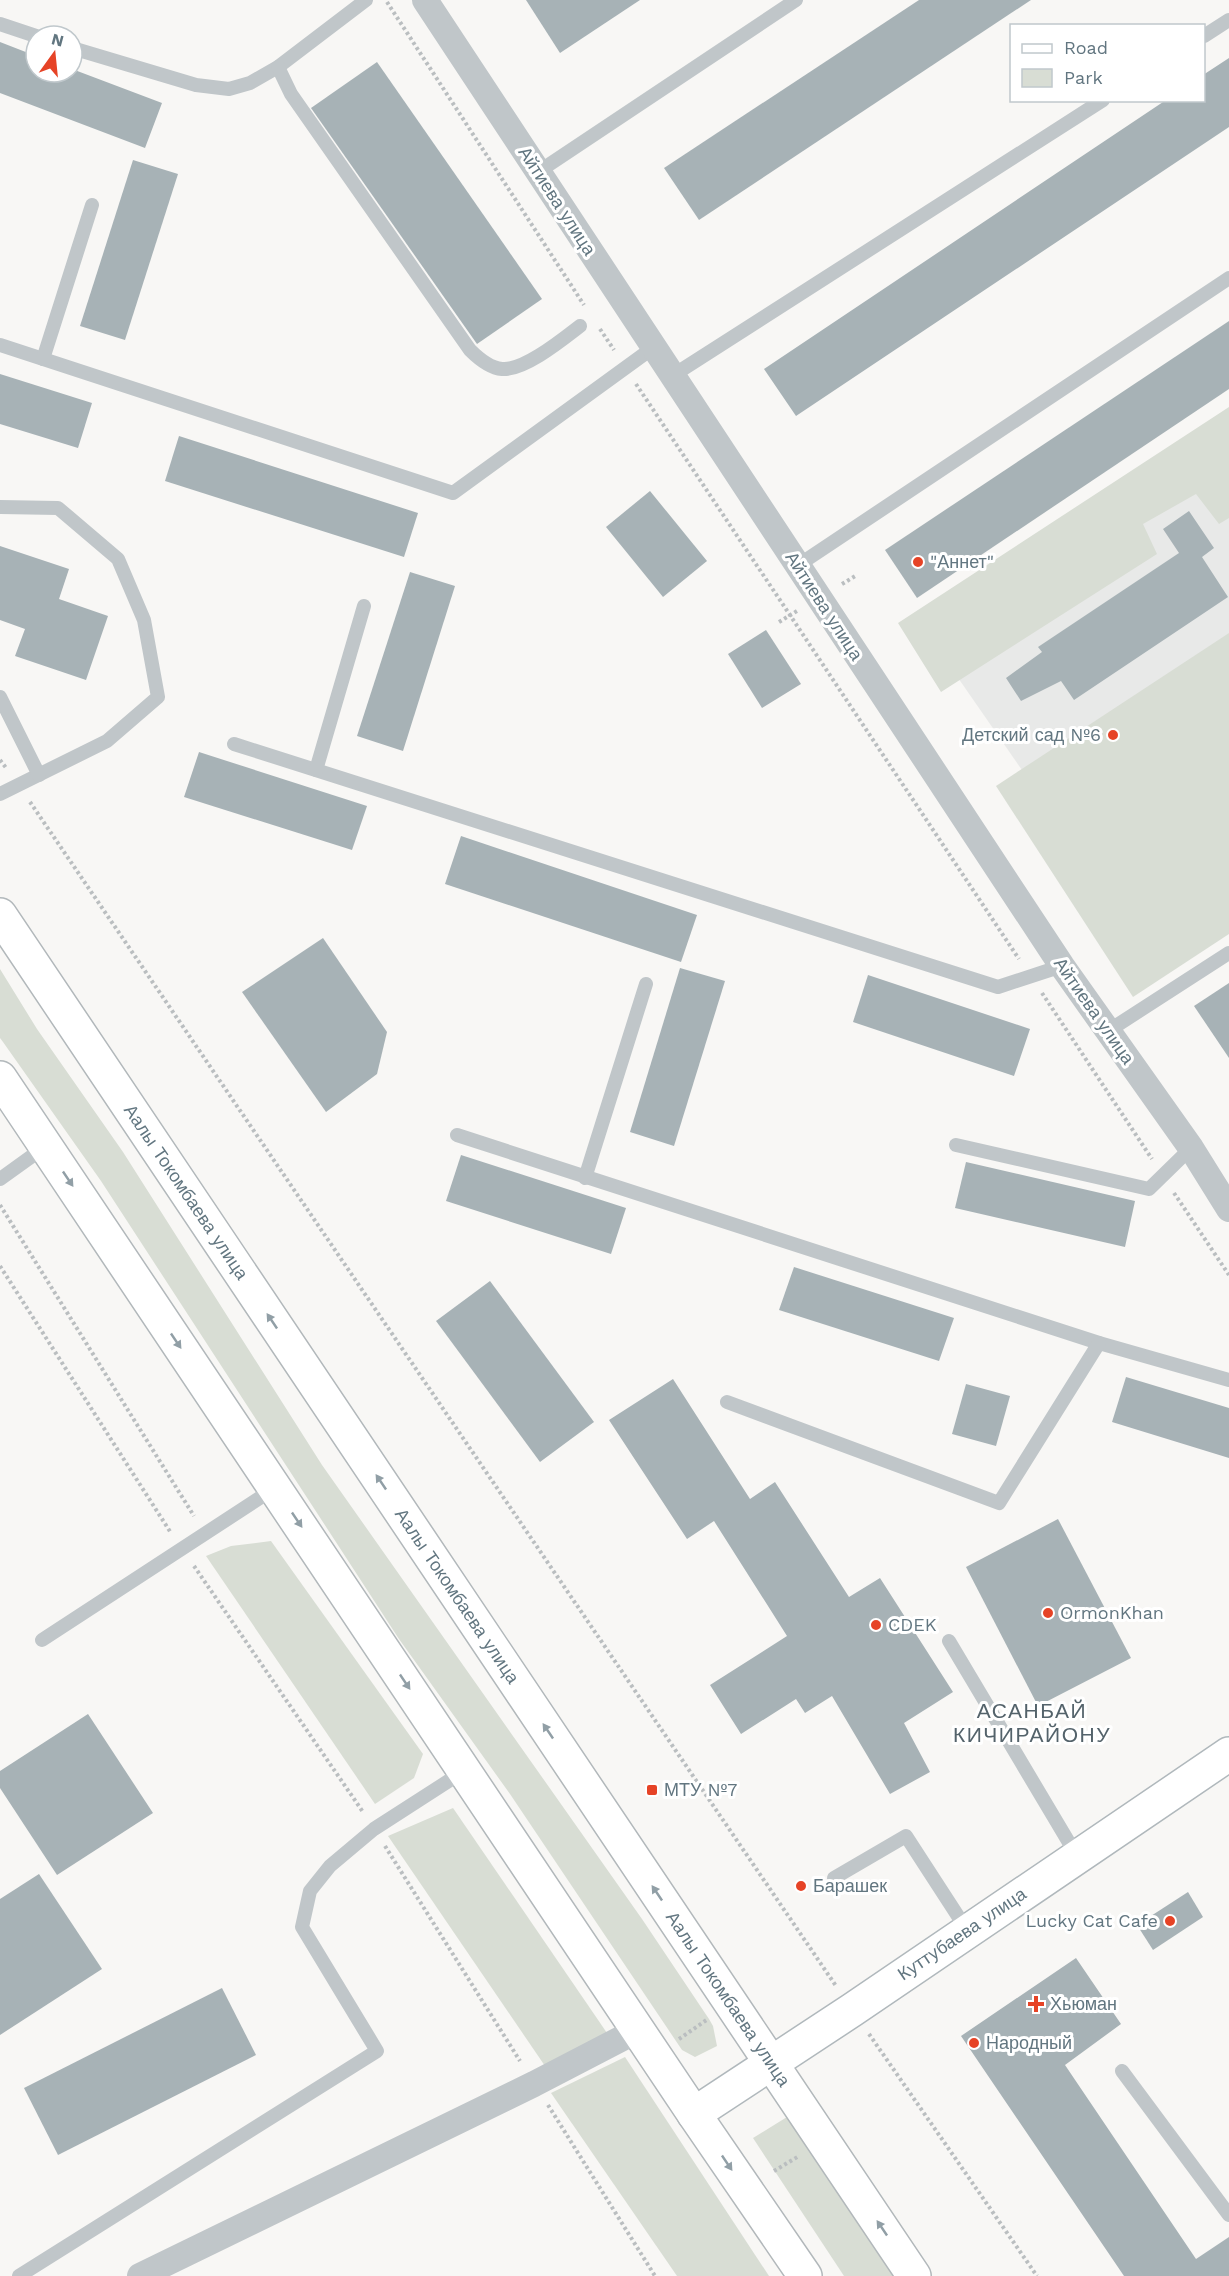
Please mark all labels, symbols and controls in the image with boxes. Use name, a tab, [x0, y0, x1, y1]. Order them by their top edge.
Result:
north arrow	[24, 24, 84, 84]
legend	[1010, 24, 1205, 102]
text: N	[50, 29, 66, 51]
text: Road	[1064, 37, 1108, 58]
text: Park	[1064, 67, 1103, 88]
street label: Айтиева улица	[514, 142, 601, 260]
street label: Айтиева улица	[781, 547, 868, 665]
place label: "Аннет"	[930, 551, 994, 572]
marker: "Аннет"	[911, 555, 925, 569]
place label: Детский сад №6	[962, 724, 1101, 745]
marker: Детский сад №6	[1106, 728, 1120, 742]
street label: Айтиева улица	[1050, 953, 1140, 1069]
street label: Аалы Токомбаева улица	[120, 1100, 253, 1284]
one-way arrow	[62, 1171, 73, 1187]
one-way arrow	[266, 1313, 278, 1329]
one-way arrow	[170, 1333, 181, 1349]
one-way arrow	[375, 1475, 387, 1491]
street label: Аалы Токомбаева улица	[391, 1504, 524, 1688]
one-way arrow	[291, 1512, 302, 1529]
place label: OrmonKhan	[1060, 1602, 1164, 1623]
marker: OrmonKhan	[1041, 1606, 1055, 1620]
place label: CDEK	[888, 1614, 937, 1635]
marker: CDEK	[869, 1618, 883, 1632]
one-way arrow	[399, 1674, 411, 1690]
district label: АСАНБАЙ КИЧИРАЙОНУ	[953, 1698, 1111, 1747]
one-way arrow	[542, 1724, 554, 1740]
place label: МТУ №7	[664, 1779, 737, 1800]
marker: МТУ №7	[645, 1783, 659, 1797]
place label: Барашек	[813, 1875, 887, 1896]
marker: Барашек	[794, 1879, 808, 1893]
street label: Куттубаева улица	[894, 1882, 1031, 1984]
one-way arrow	[651, 1886, 663, 1902]
street label: Аалы Токомбаева улица	[662, 1907, 795, 2091]
place label: Lucky Cat Cafe	[1026, 1910, 1158, 1931]
marker: Lucky Cat Cafe	[1163, 1914, 1177, 1928]
place label: Хьюман	[1050, 1993, 1117, 2014]
marker: Хьюман	[1027, 1995, 1045, 2013]
place label: Народный	[986, 2032, 1072, 2053]
marker: Народный	[967, 2036, 981, 2050]
one-way arrow	[721, 2154, 733, 2170]
one-way arrow	[876, 2220, 888, 2236]

